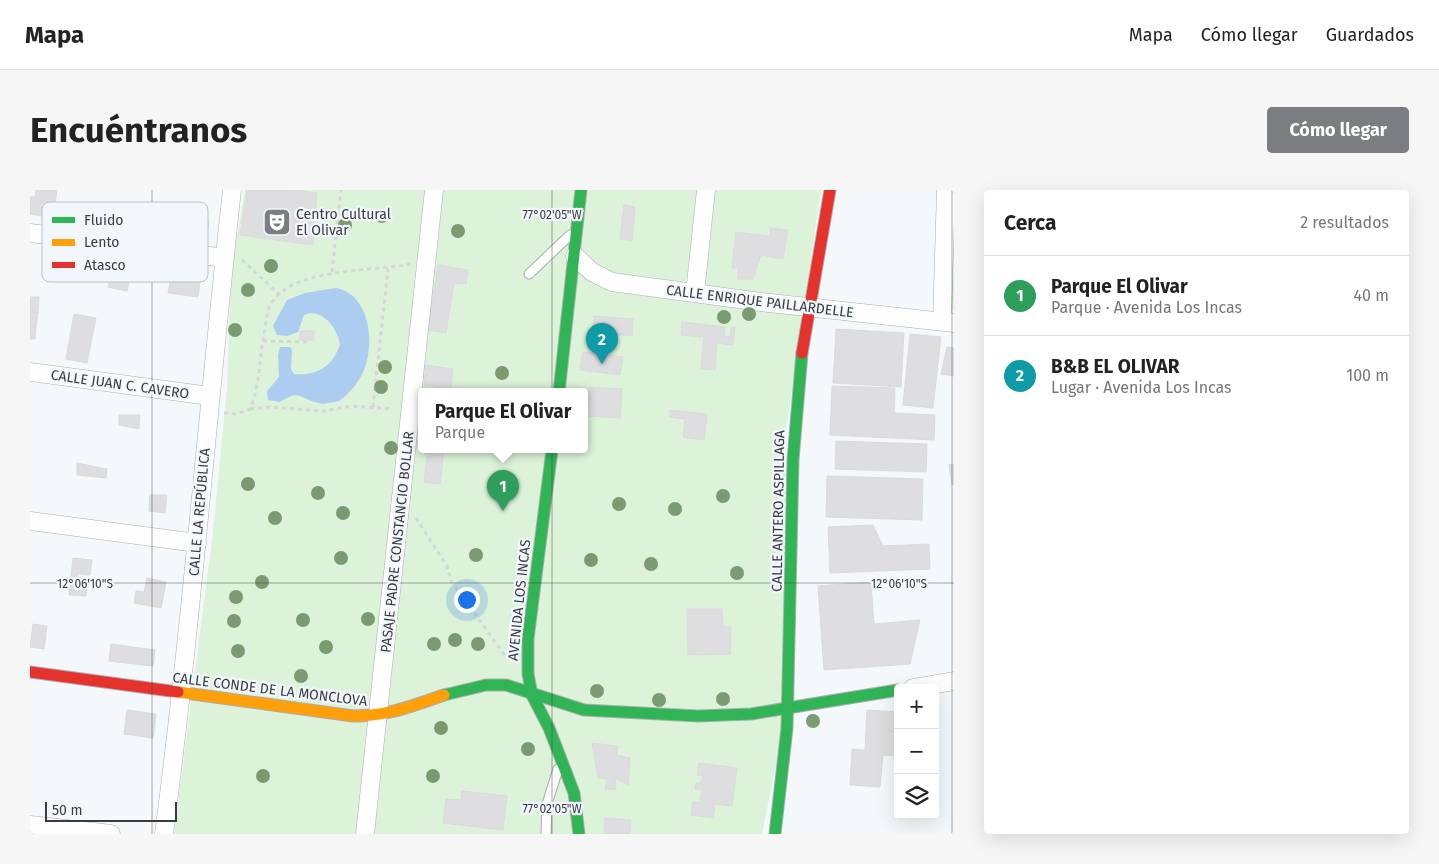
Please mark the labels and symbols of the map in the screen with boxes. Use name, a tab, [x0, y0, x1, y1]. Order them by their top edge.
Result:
legend	[42, 202, 208, 282]
place label: Centro Cultural El Olivar	[296, 206, 391, 239]
theatre icon: Centro Cultural El Olivar	[262, 207, 292, 237]
text: 77°02'05"W	[522, 208, 582, 222]
text: Fluido	[84, 212, 123, 229]
text: Lento	[84, 234, 119, 251]
text: Atasco	[84, 257, 126, 274]
street label: CALLE ENRIQUE PAILLARDELLE	[665, 282, 855, 321]
pin: 2	[586, 323, 618, 364]
street label: CALLE JUAN C. CAVERO	[50, 366, 190, 403]
street label: PASAJE PADRE CONSTANCIO BOLLAR	[377, 430, 418, 654]
street label: CALLE ANTERO ASPILLAGA	[769, 430, 788, 592]
street label: CALLE LA REPÚBLICA	[184, 447, 214, 577]
pin: 1	[487, 470, 519, 511]
street label: AVENIDA LOS INCAS	[505, 538, 534, 662]
text: 12°06'10"S	[57, 577, 113, 591]
text: 12°06'10"S	[871, 577, 927, 591]
your location	[454, 587, 480, 613]
street label: CALLE CONDE DE LA MONCLOVA	[171, 669, 368, 710]
scale bar	[45, 799, 178, 822]
text: 77°02'05"W	[522, 802, 582, 816]

